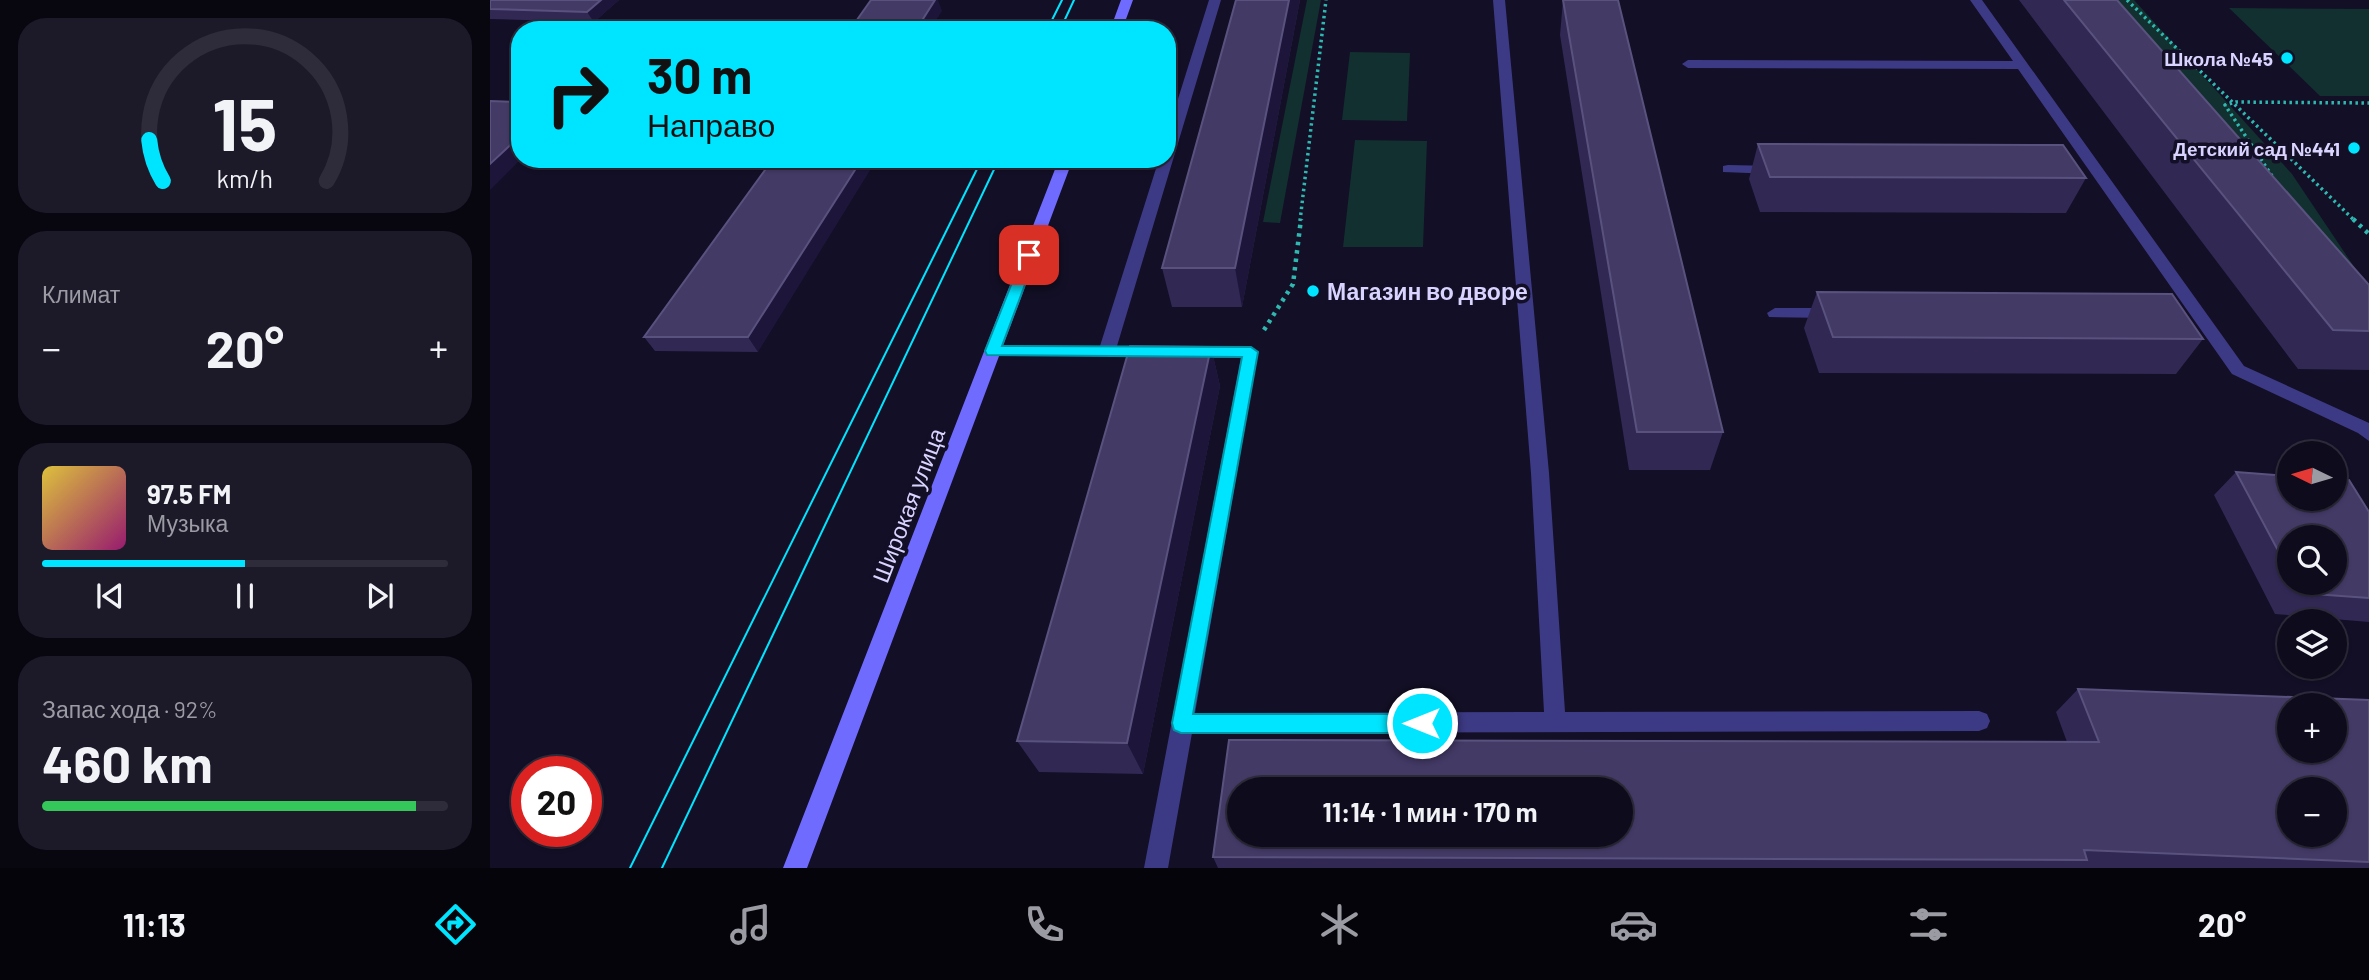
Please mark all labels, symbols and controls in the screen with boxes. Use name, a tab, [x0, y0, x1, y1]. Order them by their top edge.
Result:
text: 30 m	[647, 45, 752, 104]
place label: Школа №45	[2164, 47, 2273, 70]
icon: right	[532, 49, 623, 140]
marker: Школа №45	[2279, 50, 2295, 66]
text: 15	[212, 79, 278, 167]
text: Направо	[647, 105, 775, 143]
place label: Детский сад №441	[2173, 137, 2340, 160]
marker: Детский сад №441	[2346, 140, 2362, 156]
text: km/h	[217, 163, 273, 193]
pin	[999, 225, 1059, 285]
icon: arrive	[1010, 236, 1048, 274]
place label: Магазин во дворе	[1327, 277, 1528, 305]
text: Климат	[42, 280, 120, 308]
marker: Магазин во дворе	[1305, 283, 1321, 299]
text: 20°	[206, 316, 284, 378]
text: −	[42, 324, 61, 370]
text: +	[429, 324, 448, 370]
street label: Широкая улица	[866, 424, 950, 586]
north arrow	[2277, 441, 2347, 511]
map controls	[2277, 441, 2347, 847]
text: 97.5 FM	[147, 478, 231, 509]
text: Музыка	[147, 509, 228, 537]
button: search	[2277, 525, 2347, 595]
icon: previous	[91, 577, 129, 615]
icon: pause	[226, 577, 264, 615]
icon: next	[361, 577, 399, 615]
button: layers	[2277, 609, 2347, 679]
position arrow	[1385, 686, 1459, 760]
button: +	[2277, 693, 2347, 763]
text: Запас хода · 92%	[42, 695, 218, 723]
text: 460 km	[42, 731, 213, 793]
speed limit sign: 20	[511, 756, 602, 847]
button: −	[2277, 777, 2347, 847]
text: 11:14 · 1 мин · 170 m	[1322, 796, 1538, 827]
icon: directions	[431, 900, 480, 949]
icon: music	[726, 900, 775, 949]
icon: phone	[1020, 900, 1069, 949]
icon: climate	[1315, 900, 1364, 949]
icon: car	[1609, 900, 1658, 949]
icon: filters	[1904, 900, 1953, 949]
text: 11:13	[123, 905, 186, 943]
text: 20°	[2198, 905, 2246, 943]

